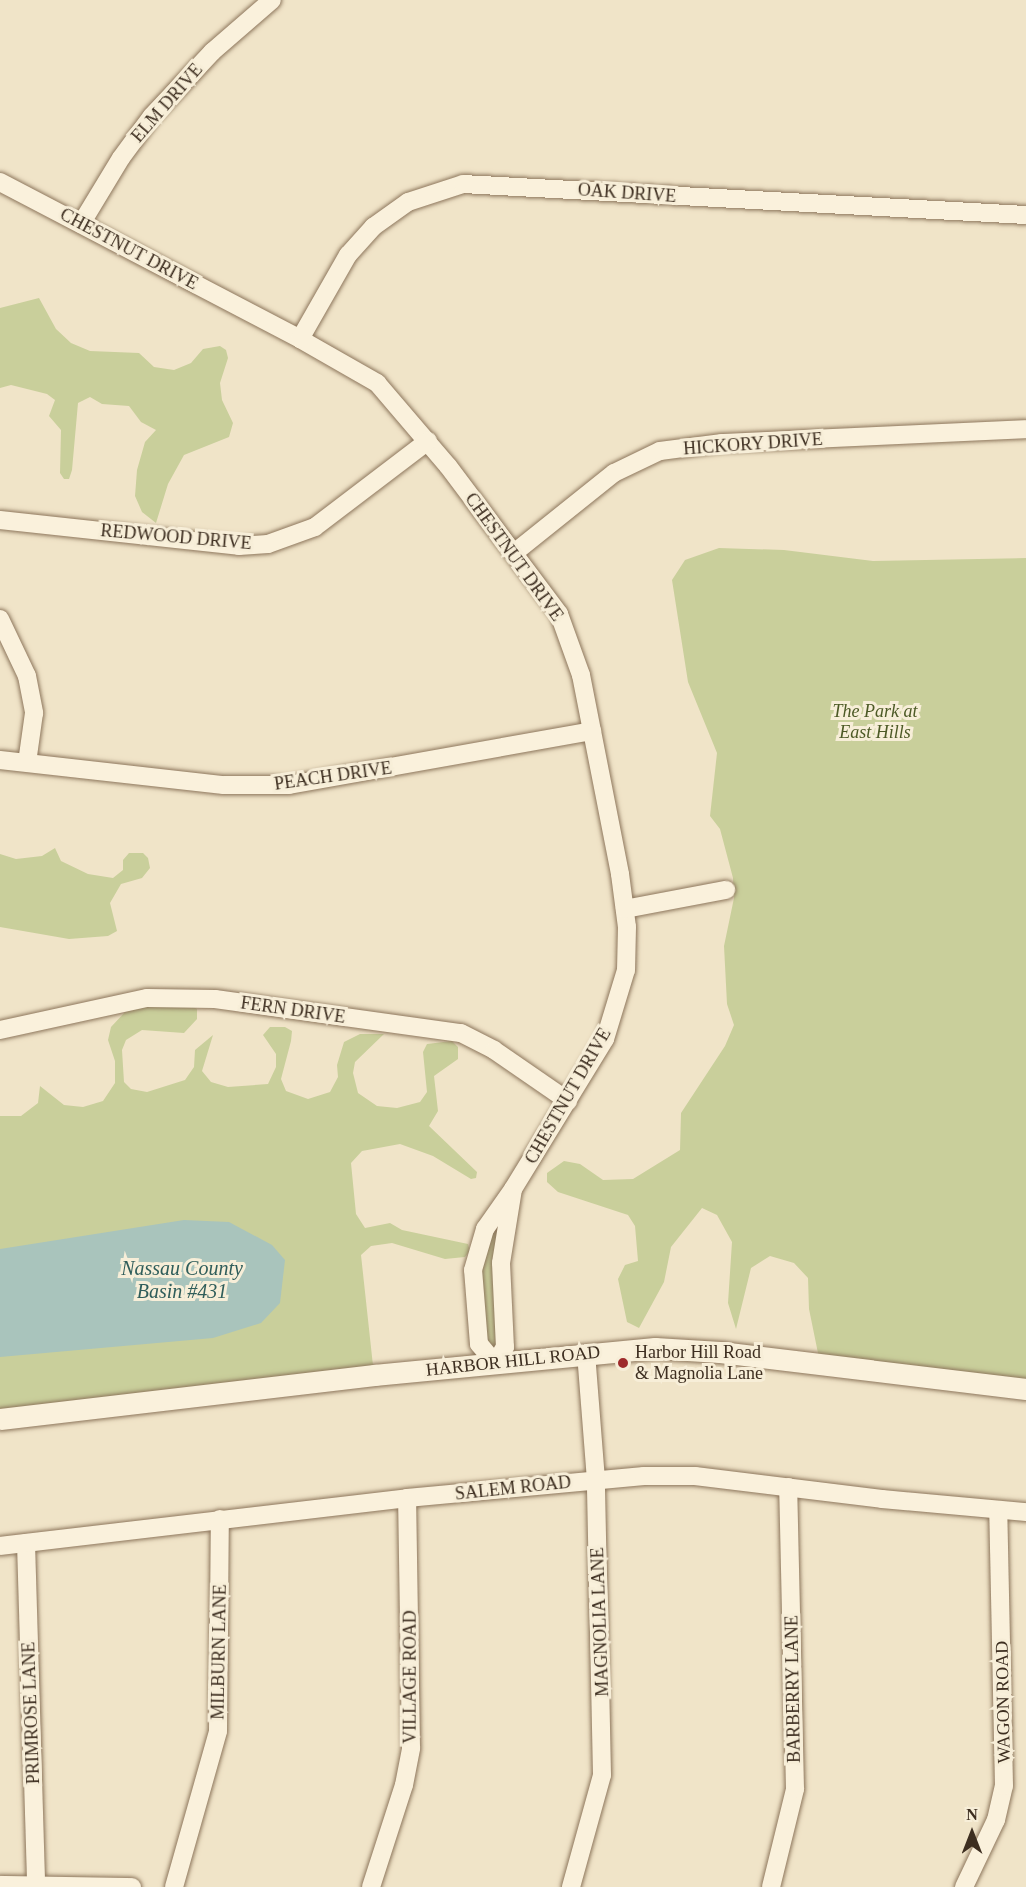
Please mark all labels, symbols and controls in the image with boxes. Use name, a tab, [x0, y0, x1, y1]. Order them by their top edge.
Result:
street label: ELM DRIVE	[127, 59, 207, 147]
street label: OAK DRIVE	[577, 179, 677, 207]
street label: CHESTNUT DRIVE	[56, 203, 202, 295]
street label: HICKORY DRIVE	[682, 428, 824, 460]
street label: CHESTNUT DRIVE	[460, 489, 568, 625]
street label: REDWOOD DRIVE	[100, 520, 252, 554]
park label: The Park at East Hills	[833, 701, 917, 744]
street label: PEACH DRIVE	[273, 757, 393, 795]
street label: FERN DRIVE	[239, 992, 347, 1028]
street label: CHESTNUT DRIVE	[520, 1024, 616, 1168]
water label: Nassau County Basin #431	[121, 1257, 243, 1304]
street label: HARBOR HILL ROAD	[424, 1341, 602, 1381]
place label: Harbor Hill Road & Magnolia Lane	[635, 1342, 763, 1384]
marker: Harbor Hill Road & Magnolia Lane	[616, 1356, 630, 1370]
street label: SALEM ROAD	[454, 1471, 572, 1505]
street label: MAGNOLIA LANE	[587, 1546, 613, 1698]
street label: MILBURN LANE	[207, 1584, 231, 1720]
street label: VILLAGE ROAD	[399, 1610, 421, 1744]
street label: BARBERRY LANE	[781, 1615, 805, 1763]
street label: PRIMROSE LANE	[18, 1641, 44, 1785]
street label: WAGON ROAD	[991, 1641, 1015, 1763]
north arrow	[942, 1803, 1002, 1863]
text: N	[966, 1806, 978, 1823]

